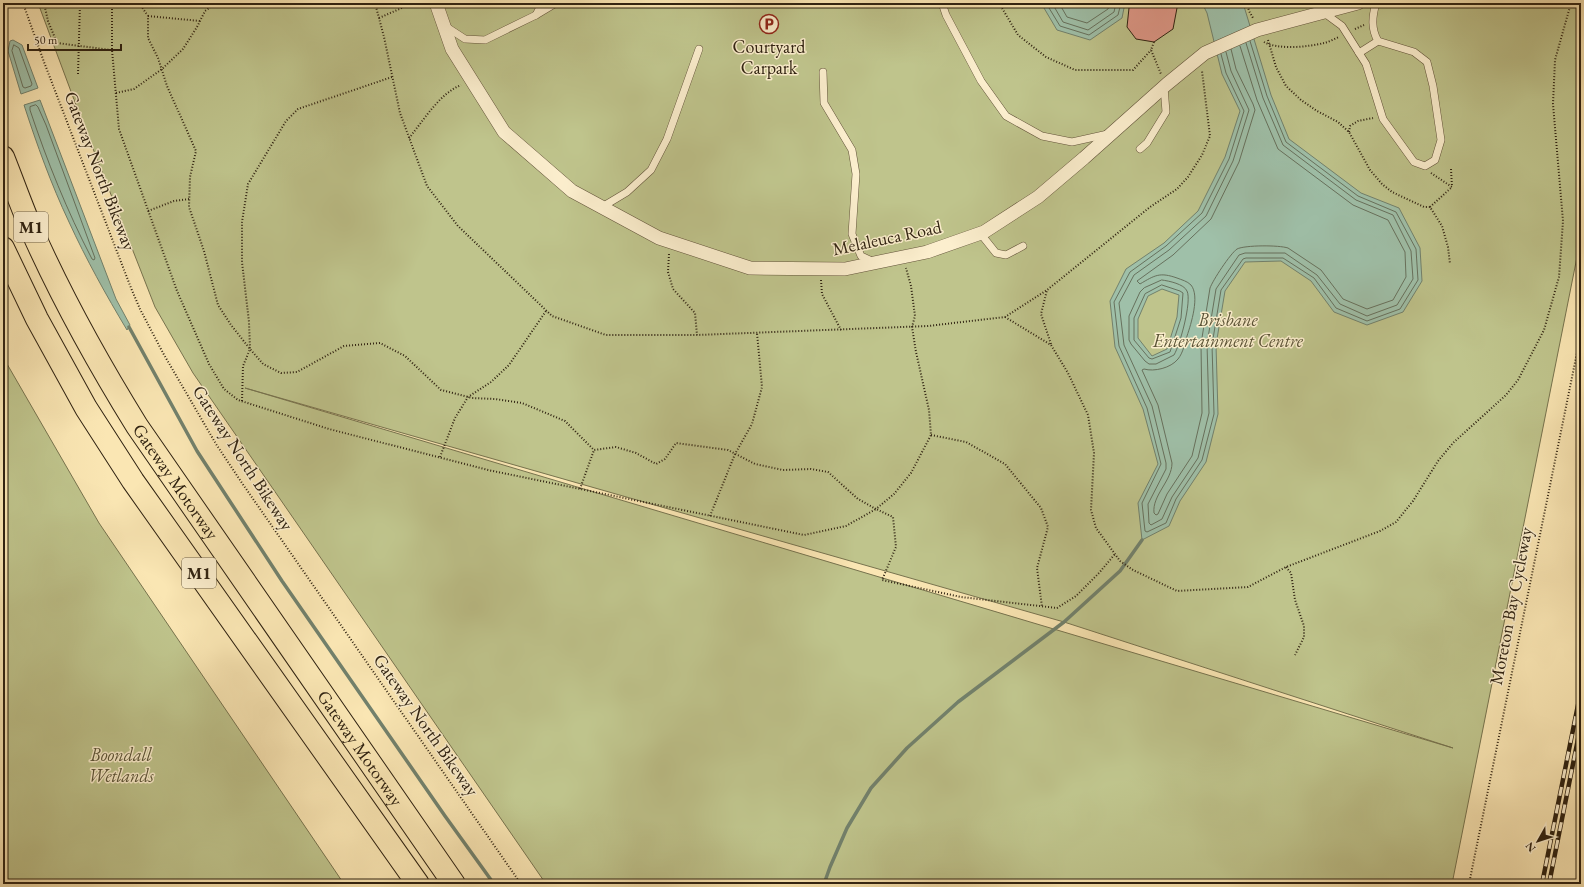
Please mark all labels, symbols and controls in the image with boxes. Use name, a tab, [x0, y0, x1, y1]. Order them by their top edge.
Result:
parking icon: Courtyard Carpark	[758, 13, 780, 35]
scale bar	[28, 26, 121, 52]
text: 50 m	[34, 32, 58, 48]
place label: Courtyard Carpark	[733, 35, 806, 79]
street label: Gateway North Bikeway	[60, 88, 141, 254]
road number: M1	[14, 212, 48, 242]
street label: Melaleuca Road	[830, 215, 944, 260]
park label: Brisbane Entertainment Centre	[1152, 308, 1304, 352]
street label: Gateway North Bikeway	[188, 381, 299, 535]
street label: Gateway Motorway	[128, 419, 224, 544]
street label: Moreton Bay Cycleway	[1484, 525, 1537, 687]
road number: M1	[182, 558, 216, 588]
street label: Gateway North Bikeway	[369, 649, 484, 800]
street label: Gateway Motorway	[312, 686, 409, 810]
park label: Boondall Wetlands	[88, 743, 155, 787]
north arrow	[1518, 821, 1558, 861]
text: N	[1522, 839, 1538, 855]

